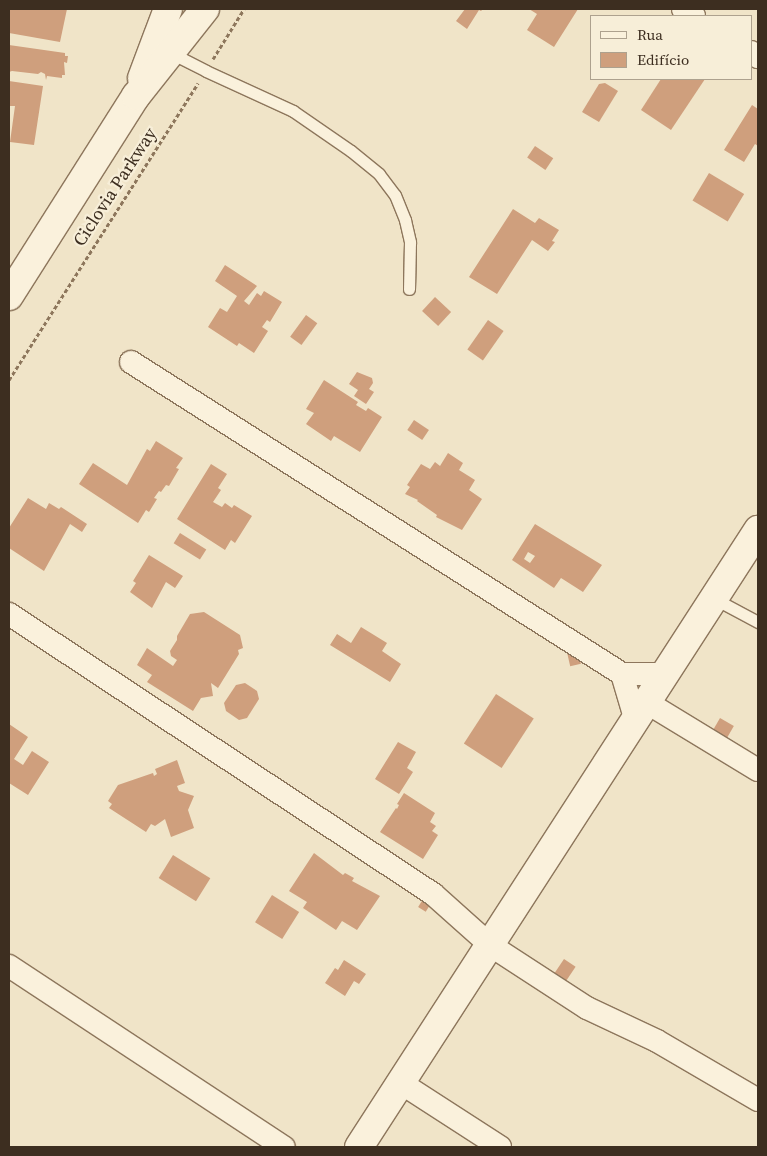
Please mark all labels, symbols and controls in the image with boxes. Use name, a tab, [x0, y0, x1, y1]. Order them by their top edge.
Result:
legend	[590, 15, 752, 80]
text: Rua	[637, 24, 663, 45]
text: Edifício	[637, 49, 689, 70]
street label: Ciclovia Parkway	[69, 124, 161, 250]

